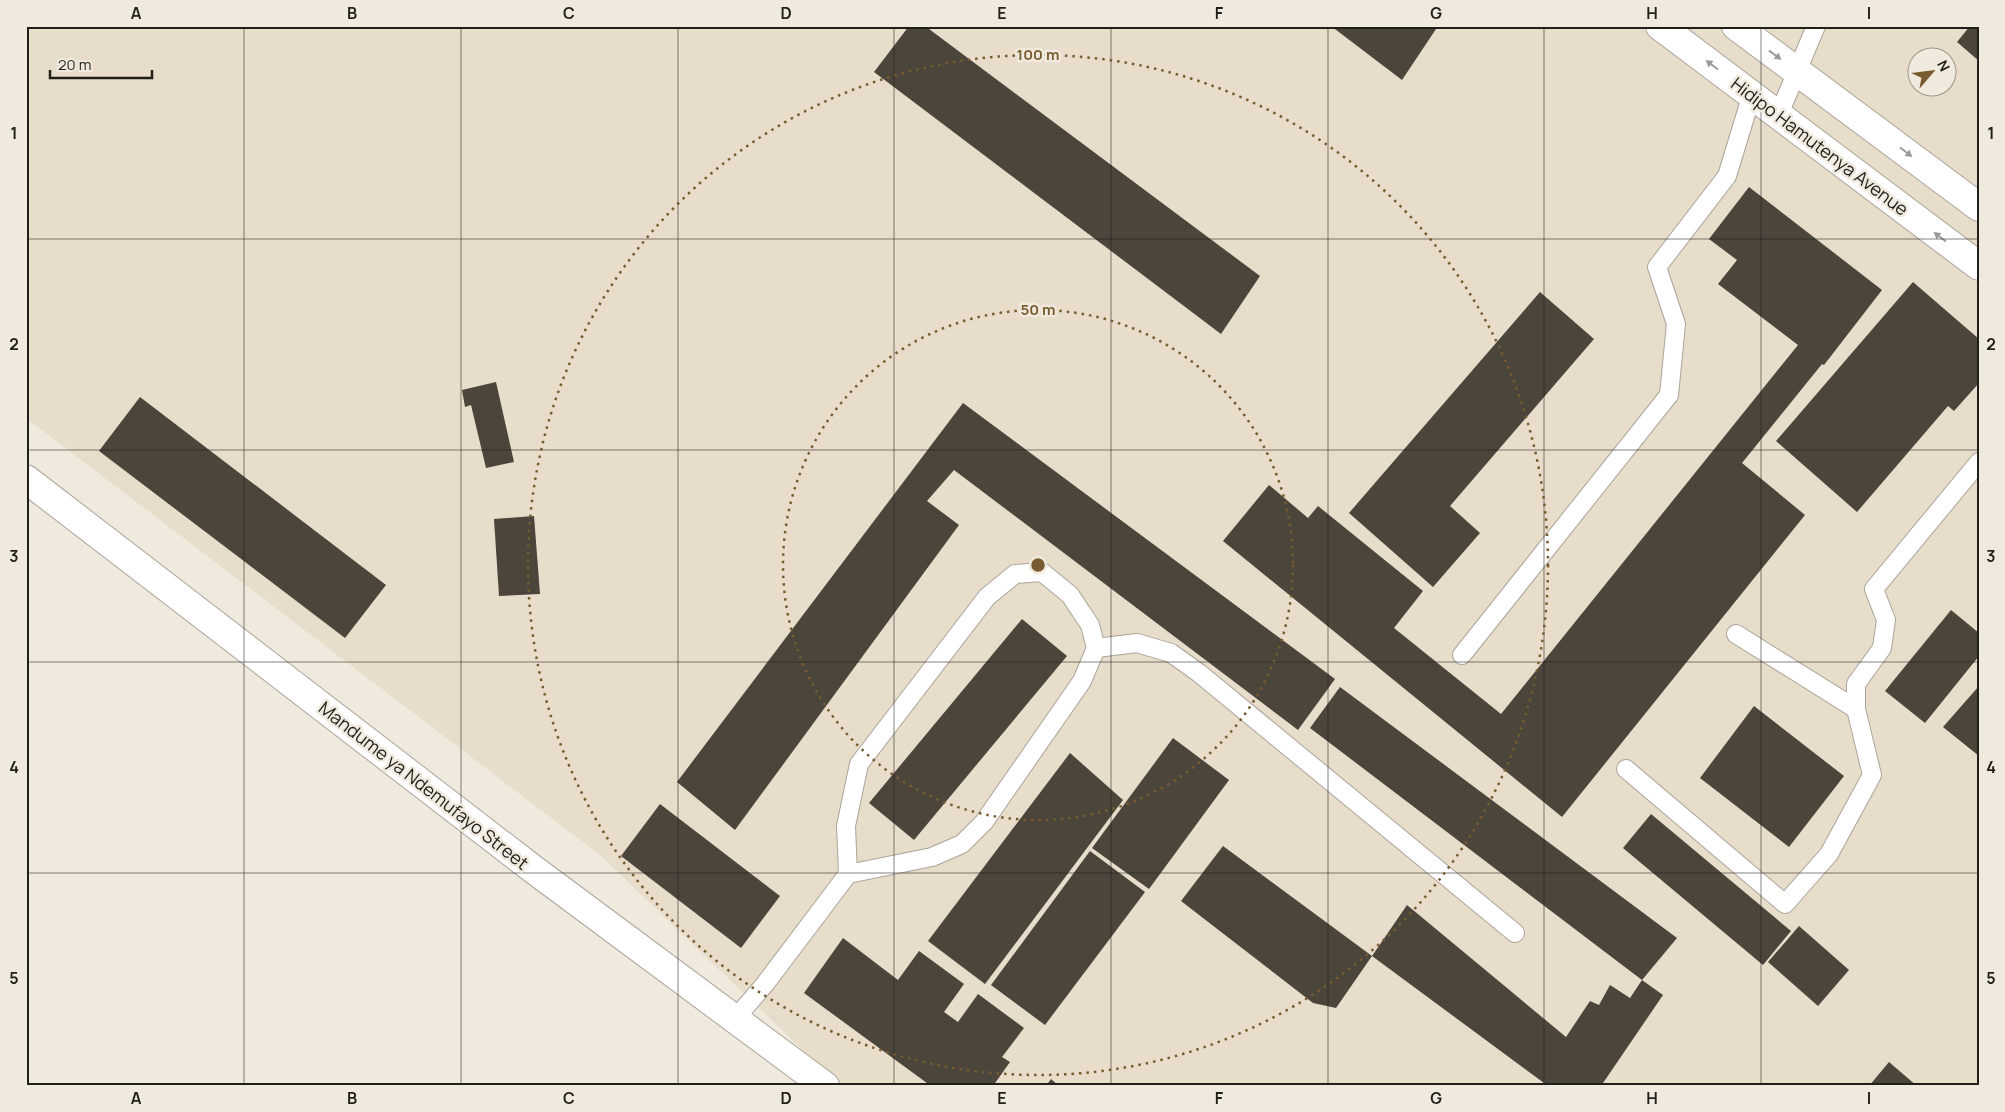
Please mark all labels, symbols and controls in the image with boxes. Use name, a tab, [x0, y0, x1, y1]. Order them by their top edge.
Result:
text: A	[131, 2, 142, 24]
text: B	[347, 2, 357, 24]
text: C	[563, 2, 575, 24]
text: D	[780, 2, 792, 24]
text: E	[997, 2, 1007, 24]
text: F	[1215, 2, 1224, 24]
text: G	[1430, 2, 1442, 24]
text: H	[1646, 2, 1658, 24]
text: I	[1867, 2, 1871, 24]
text: 100 m	[1017, 44, 1059, 65]
scale bar	[50, 48, 152, 80]
north arrow	[1908, 48, 1958, 98]
one-way arrow	[1768, 50, 1782, 60]
text: 20 m	[58, 54, 91, 75]
text: N	[1933, 57, 1955, 75]
one-way arrow	[1706, 60, 1719, 70]
street label: Hidipo Hamutenya Avenue	[1726, 71, 1914, 221]
text: 1	[10, 122, 18, 144]
text: 1	[1987, 122, 1995, 144]
one-way arrow	[1899, 147, 1912, 158]
one-way arrow	[1934, 231, 1947, 242]
text: 50 m	[1020, 299, 1056, 320]
text: 2	[9, 333, 19, 355]
text: 2	[1986, 333, 1996, 355]
text: 3	[9, 545, 19, 567]
text: 3	[1986, 545, 1996, 567]
centre of rings	[1029, 556, 1047, 574]
street label: Mandume ya Ndemufayo Street	[314, 695, 534, 875]
text: 4	[9, 756, 19, 778]
text: 4	[1986, 756, 1996, 778]
text: 5	[9, 967, 19, 989]
text: 5	[1986, 967, 1996, 989]
text: A	[131, 1087, 142, 1109]
text: B	[347, 1087, 357, 1109]
text: C	[563, 1087, 575, 1109]
text: D	[780, 1087, 792, 1109]
text: E	[997, 1087, 1007, 1109]
text: F	[1215, 1087, 1224, 1109]
text: G	[1430, 1087, 1442, 1109]
text: H	[1646, 1087, 1658, 1109]
text: I	[1867, 1087, 1871, 1109]

